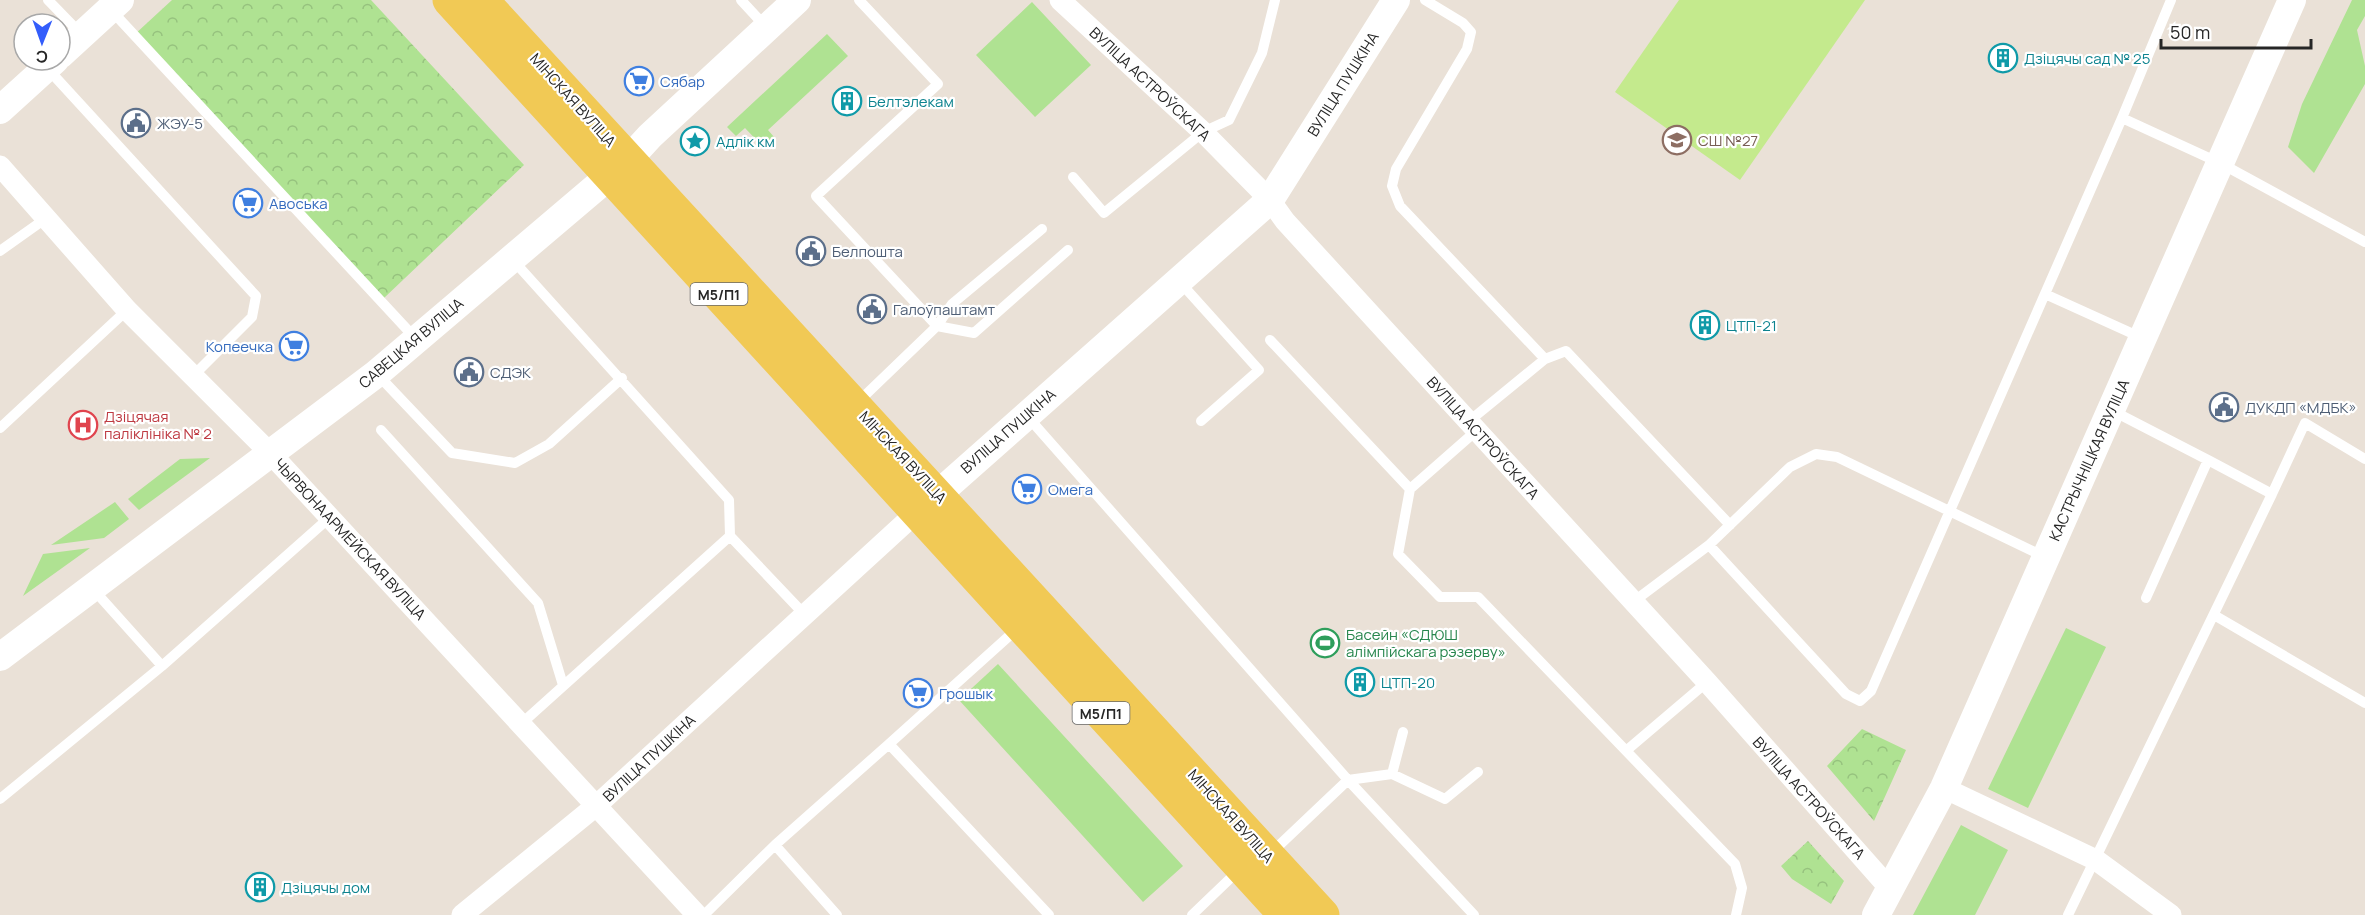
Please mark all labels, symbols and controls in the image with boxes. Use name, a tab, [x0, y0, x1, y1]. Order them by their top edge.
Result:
north arrow	[12, 12, 72, 72]
scale bar	[2161, 12, 2311, 50]
text: 50 m	[2170, 20, 2210, 44]
street label: ВУЛІЦА АСТРОЎСКАГА	[1085, 22, 1216, 146]
street label: ВУЛІЦА ПУШКІНА	[1302, 27, 1384, 140]
building icon: Дзіцячы сад № 25	[1987, 42, 2019, 74]
text: С	[35, 46, 48, 68]
place label: Дзіцячы сад № 25	[2024, 48, 2150, 69]
street label: МІНСКАЯ ВУЛІЦА	[525, 49, 621, 152]
supermarket icon: Сябар	[623, 65, 655, 97]
place label: Сябар	[660, 71, 705, 92]
building icon: Белтэлекам	[831, 85, 863, 117]
place label: Белтэлекам	[868, 91, 954, 112]
public building icon: ЖЭУ-5	[120, 107, 152, 139]
place label: ЖЭУ-5	[157, 113, 203, 134]
school or university icon: СШ №27	[1661, 124, 1693, 156]
place icon: Адлік км	[679, 125, 711, 157]
place label: СШ №27	[1698, 130, 1758, 151]
place label: Адлік км	[716, 131, 775, 152]
supermarket icon: Авоська	[232, 187, 264, 219]
place label: Авоська	[269, 193, 328, 214]
public building icon: Белпошта	[795, 235, 827, 267]
place label: Белпошта	[832, 241, 903, 262]
road number: М5/П1	[690, 283, 748, 305]
street label: САВЕЦКАЯ ВУЛІЦА	[354, 293, 468, 393]
public building icon: Галоўпаштамт	[856, 293, 888, 325]
place label: Галоўпаштамт	[893, 299, 996, 320]
building icon: ЦТП-21	[1689, 309, 1721, 341]
place label: ЦТП-21	[1726, 315, 1777, 336]
supermarket icon: Копеечка	[278, 330, 310, 362]
place label: Копеечка	[206, 336, 273, 357]
public building icon: СДЭК	[453, 356, 485, 388]
place label: СДЭК	[490, 362, 531, 383]
street label: ВУЛІЦА АСТРОЎСКАГА	[1422, 372, 1544, 504]
street label: КАСТРЫЧНІЦКАЯ ВУЛІЦА	[2044, 375, 2134, 544]
street label: ВУЛІЦА ПУШКІНА	[956, 383, 1060, 478]
public building icon: ДУКДП «МДБК»	[2208, 391, 2240, 423]
place label: ДУКДП «МДБК»	[2245, 397, 2356, 418]
place label: Дзіцячая паліклініка № 2	[104, 406, 212, 444]
street label: МІНСКАЯ ВУЛІЦА	[855, 406, 952, 508]
hospital icon: Дзіцячая паліклініка № 2	[67, 409, 99, 441]
street label: ЧЫРВОНААРМЕЙСКАЯ ВУЛІЦА	[269, 454, 431, 625]
supermarket icon: Омега	[1011, 473, 1043, 505]
place label: Омега	[1048, 479, 1093, 500]
place label: Басейн «СДЮШ алімпійскага рэзерву»	[1346, 624, 1506, 662]
sports icon: Басейн «СДЮШ алімпійскага рэзерву»	[1309, 627, 1341, 659]
building icon: ЦТП-20	[1344, 666, 1376, 698]
place label: ЦТП-20	[1381, 672, 1435, 693]
supermarket icon: Грошык	[902, 677, 934, 709]
place label: Грошык	[939, 683, 993, 704]
road number: М5/П1	[1072, 702, 1130, 724]
street label: ВУЛІЦА ПУШКІНА	[598, 709, 700, 807]
street label: ВУЛІЦА АСТРОЎСКАГА	[1748, 732, 1870, 864]
street label: МІНСКАЯ ВУЛІЦА	[1183, 765, 1279, 868]
building icon: Дзіцячы дом	[244, 871, 276, 903]
place label: Дзіцячы дом	[281, 877, 370, 898]

